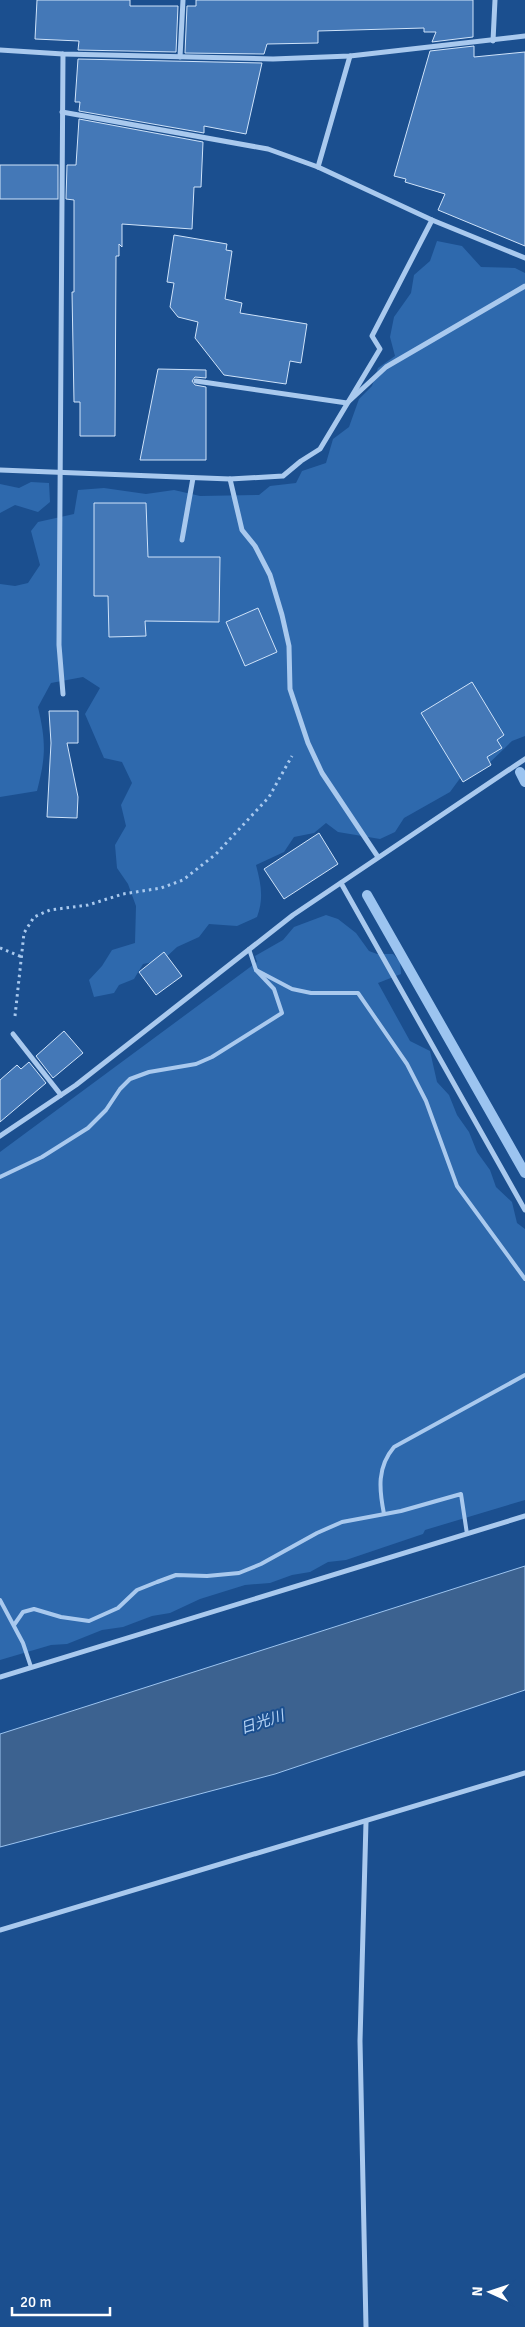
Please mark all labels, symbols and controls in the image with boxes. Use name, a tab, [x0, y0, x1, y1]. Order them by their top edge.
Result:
water label: 日光川	[238, 1706, 288, 1738]
north arrow	[465, 2267, 515, 2317]
scale bar	[12, 2284, 110, 2316]
text: N	[469, 2286, 486, 2297]
text: 20 m	[20, 2293, 51, 2311]

